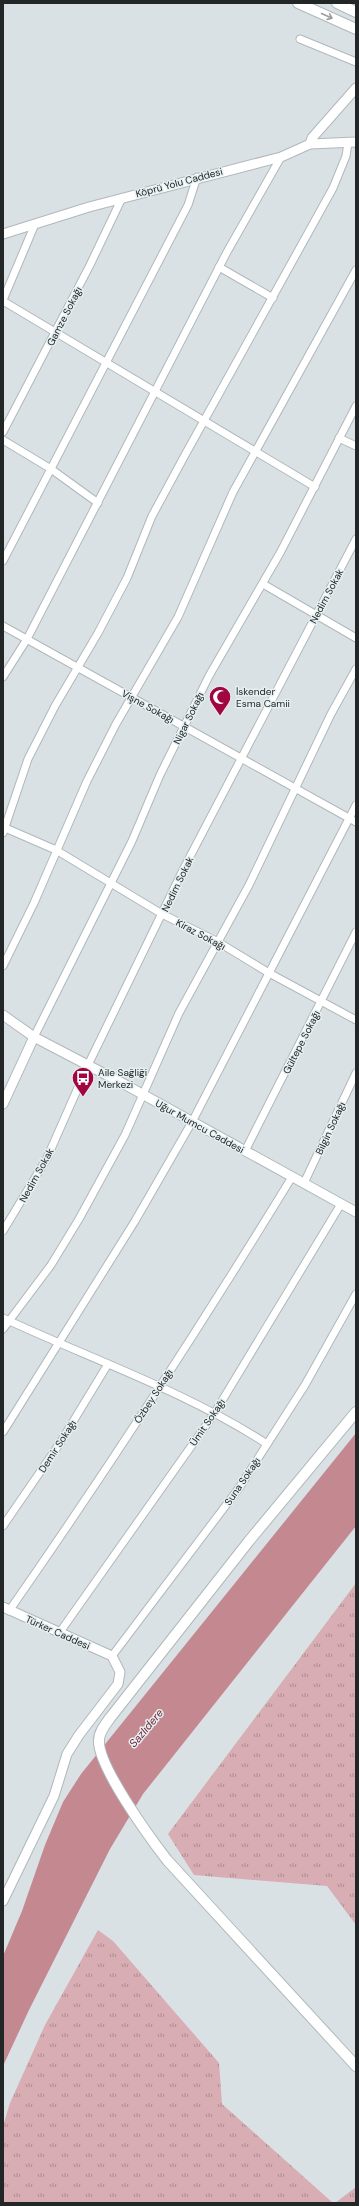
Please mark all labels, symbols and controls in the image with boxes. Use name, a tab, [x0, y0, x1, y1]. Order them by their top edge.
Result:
one-way arrow	[321, 13, 333, 20]
street label: Köprü Yolu Caddesi	[134, 165, 224, 200]
street label: Gamze Sokağı	[44, 284, 85, 348]
street label: Nedim Sokak	[307, 567, 346, 626]
mosque icon: İskender Esma Camii	[207, 684, 233, 717]
place label: İskender Esma Camii	[236, 685, 290, 710]
street label: Vişne Sokağı	[119, 687, 176, 726]
street label: Nigar Sokağı	[170, 690, 207, 747]
street label: Nedim Sokak	[158, 854, 196, 914]
street label: Kiraz Sokağı	[174, 916, 228, 953]
street label: Gültepe Sokağı	[280, 1008, 323, 1076]
bus stop icon: Aile Sağliği Merkezi	[70, 1065, 96, 1098]
place label: Aile Sağliği Merkezi	[98, 1066, 147, 1091]
street label: Uğur Mumcu Caddesi	[153, 1097, 246, 1156]
street label: Bilgin Sokağı	[313, 1100, 348, 1157]
street label: Nedim Sokak	[16, 1146, 57, 1205]
street label: Özbey Sokağı	[131, 1367, 176, 1426]
street label: Ümit Sokağı	[187, 1396, 228, 1448]
street label: Demir Sokağı	[36, 1417, 79, 1475]
street label: Suna Sokağı	[222, 1455, 263, 1508]
street label: Türker Caddesi	[23, 1612, 92, 1653]
water label: Sazlıdere	[126, 1706, 166, 1750]

